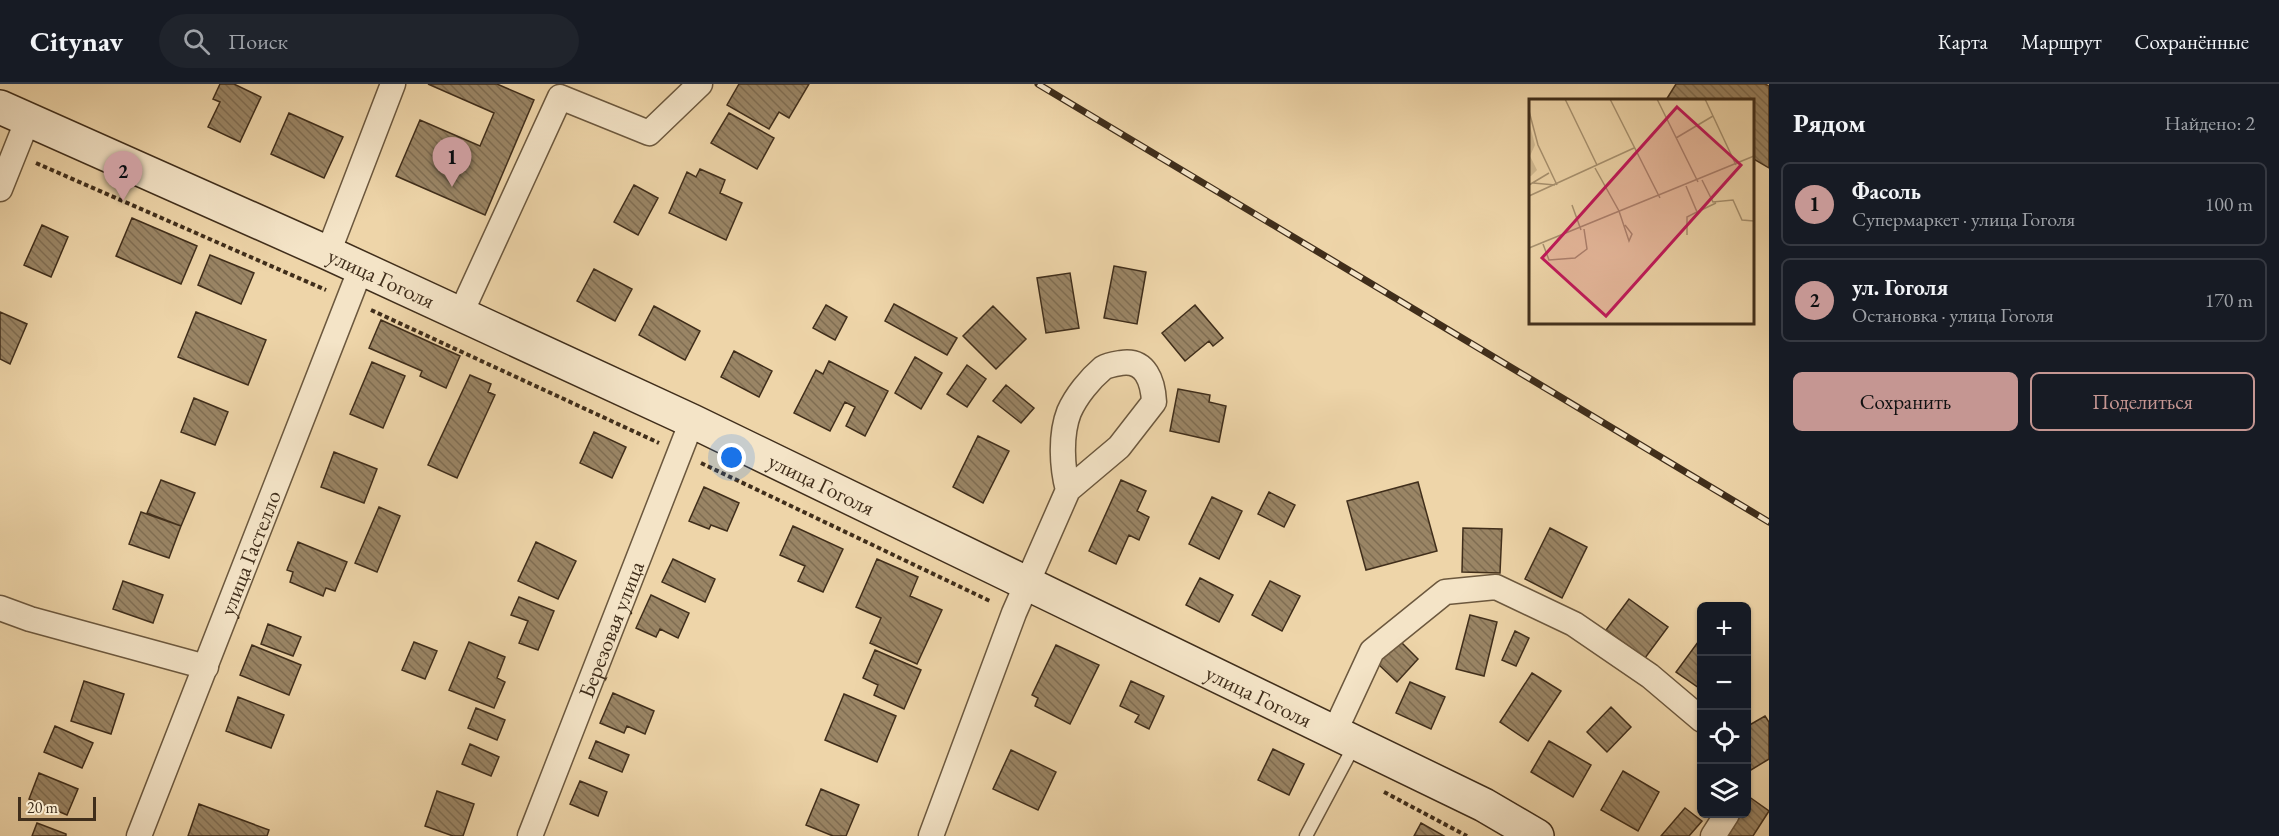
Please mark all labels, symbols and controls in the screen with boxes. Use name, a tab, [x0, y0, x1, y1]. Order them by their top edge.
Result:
search box	[159, 14, 579, 68]
text: Citynav	[30, 23, 123, 59]
icon: search	[180, 25, 213, 58]
text: Поиск	[228, 27, 288, 56]
text: Карта	[1938, 28, 1988, 55]
text: Маршрут	[2021, 28, 2102, 55]
text: Сохранённые	[2135, 28, 2249, 55]
inset map	[1529, 99, 1754, 324]
text: Рядом	[1793, 106, 1866, 140]
text: Найдено: 2	[2164, 110, 2255, 136]
pin: 1	[432, 138, 472, 187]
pin: 2	[104, 152, 142, 201]
text: Фасоль	[1852, 177, 1921, 206]
text: 1	[1809, 191, 1820, 217]
text: 100 m	[2205, 191, 2253, 217]
text: Супермаркет · улица Гоголя	[1852, 206, 2075, 232]
street label: улица Гоголя	[323, 241, 440, 315]
text: ул. Гоголя	[1852, 273, 1948, 302]
text: 2	[1809, 287, 1820, 313]
text: 170 m	[2205, 287, 2253, 313]
text: Остановка · улица Гоголя	[1852, 302, 2054, 328]
button: Сохранить	[1793, 372, 2018, 431]
button: Поделиться	[2030, 372, 2255, 431]
your location	[717, 443, 746, 472]
street label: улица Гоголя	[763, 446, 879, 522]
street label: улица Гастелло	[213, 486, 288, 620]
street label: Березовая улица	[571, 557, 651, 702]
map controls	[1697, 602, 1751, 818]
button: +	[1697, 602, 1751, 656]
button: −	[1697, 656, 1751, 710]
street label: улица Гоголя	[1201, 658, 1317, 734]
button: locate	[1697, 710, 1751, 764]
button: layers	[1697, 764, 1751, 818]
scale bar	[18, 794, 96, 822]
text: 20 m	[27, 797, 58, 818]

